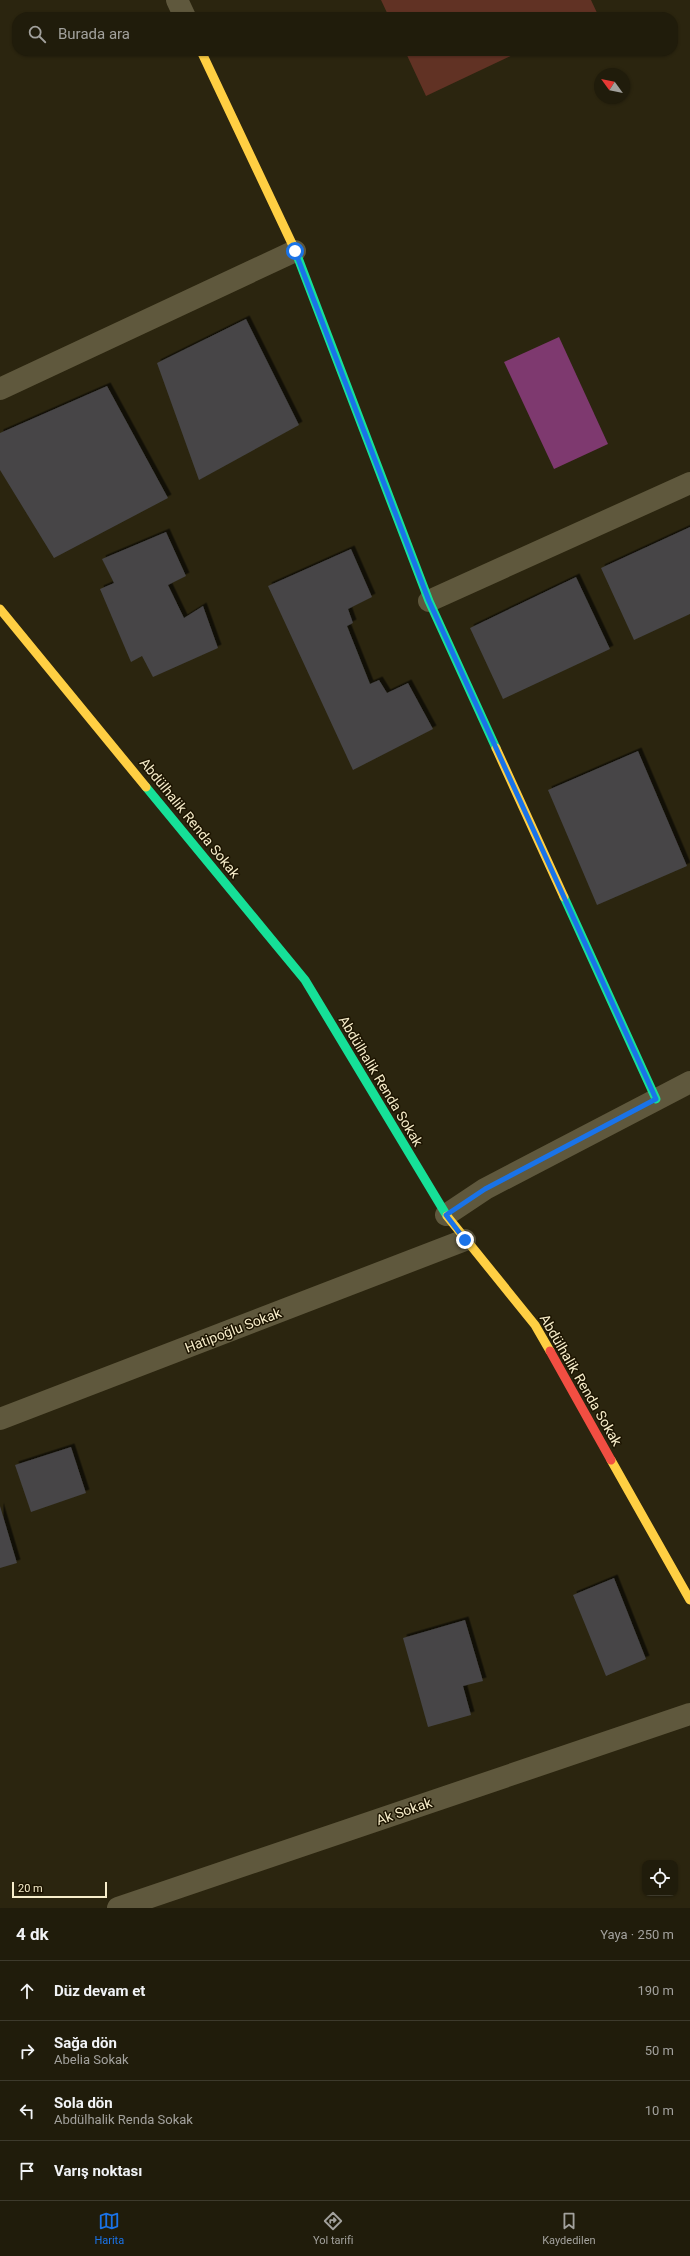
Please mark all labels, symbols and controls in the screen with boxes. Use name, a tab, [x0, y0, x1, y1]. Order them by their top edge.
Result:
search box	[12, 12, 678, 56]
icon: search	[26, 23, 48, 45]
text: Burada ara	[58, 25, 130, 43]
north arrow	[594, 68, 630, 104]
route start	[286, 242, 304, 260]
street label: Abdülhalik Renda Sokak	[137, 755, 244, 882]
street label: Abdülhalik Renda Sokak	[336, 1013, 427, 1150]
route end	[456, 1231, 474, 1249]
street label: Hatipoğlu Sokak	[183, 1304, 284, 1356]
street label: Abdülhalik Renda Sokak	[537, 1311, 626, 1450]
street label: Ak Sokak	[374, 1794, 435, 1828]
map controls	[642, 1860, 678, 1896]
button: locate	[642, 1860, 678, 1896]
scale bar	[12, 1880, 107, 1899]
text: 20 m	[18, 1882, 43, 1895]
text: 4 dk	[16, 1924, 49, 1944]
text: Yaya · 250 m	[600, 1927, 674, 1942]
icon: ahead	[16, 1980, 38, 2002]
text: Düz devam et	[54, 1982, 145, 2000]
text: 190 m	[637, 1983, 674, 1998]
text: Sağa dön	[54, 2034, 117, 2052]
icon: right	[16, 2040, 38, 2062]
text: 50 m	[645, 2043, 674, 2058]
text: Abelia Sokak	[54, 2052, 129, 2067]
text: Sola dön	[54, 2094, 113, 2112]
icon: left	[16, 2100, 38, 2122]
text: 10 m	[645, 2103, 674, 2118]
text: Abdülhalik Renda Sokak	[54, 2112, 193, 2127]
icon: arrive	[16, 2160, 38, 2182]
text: Varış noktası	[54, 2162, 142, 2180]
tab: Harita	[94, 2210, 124, 2247]
tab: Yol tarifi	[313, 2210, 353, 2247]
tab: Kaydedilen	[542, 2210, 596, 2247]

